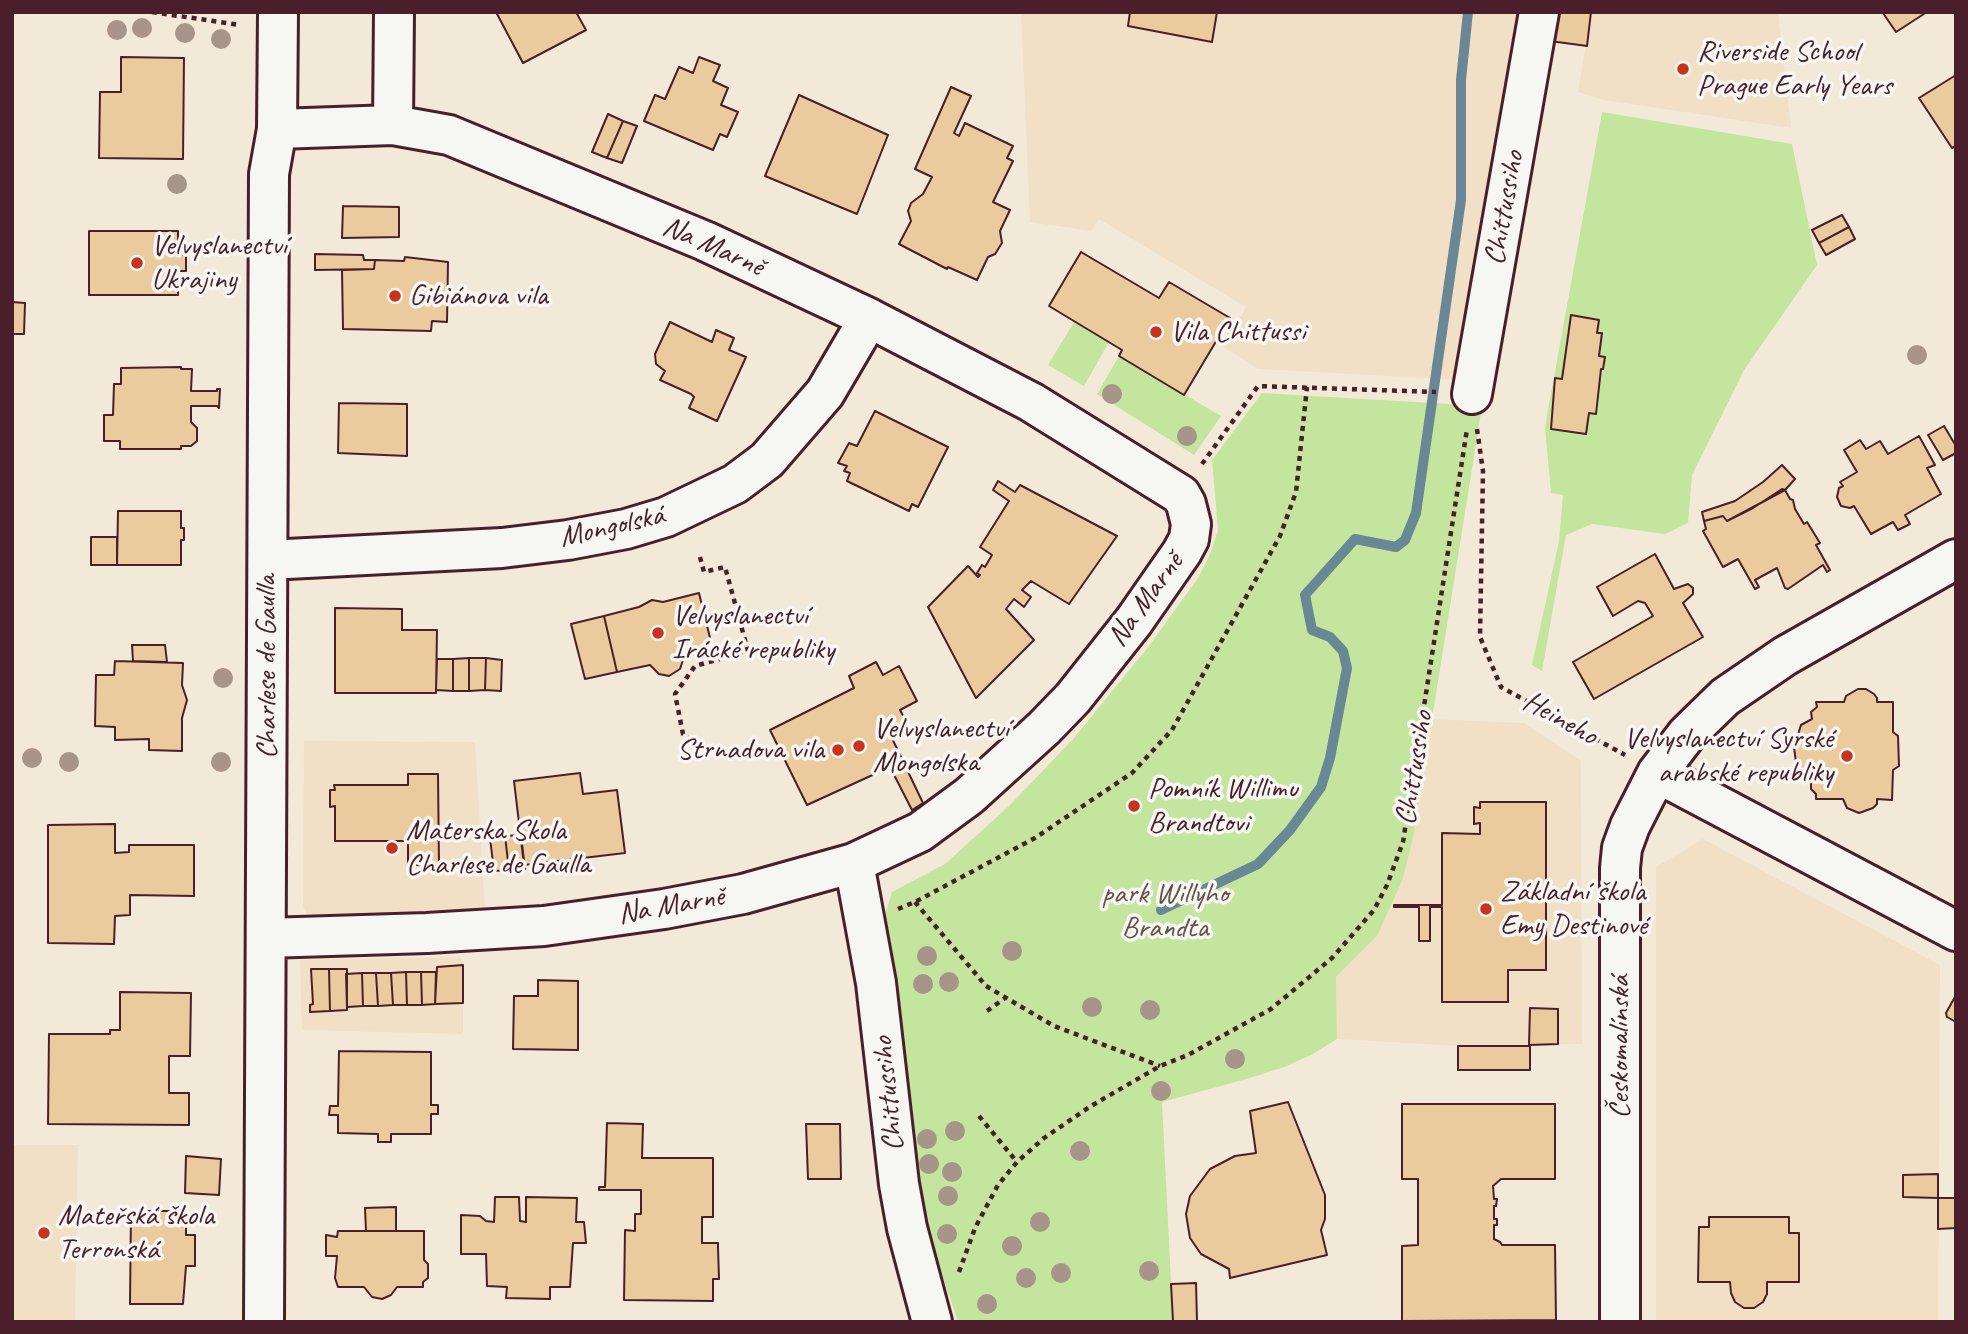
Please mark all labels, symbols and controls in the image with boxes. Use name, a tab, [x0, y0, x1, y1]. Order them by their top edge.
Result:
place label: Riverside School Prague Early Years	[1697, 34, 1892, 104]
marker: Riverside School Prague Early Years	[1675, 61, 1691, 77]
street label: Chittussiho	[1477, 148, 1533, 268]
street label: Na Marně	[657, 209, 769, 285]
place label: Velvyslanectví Ukrajiny	[151, 228, 287, 298]
marker: Velvyslanectví Ukrajiny	[129, 255, 145, 271]
place label: Gibiánova vila	[409, 278, 548, 314]
marker: Gibiánova vila	[387, 288, 403, 304]
place label: Vila Chittussi	[1170, 314, 1305, 350]
marker: Vila Chittussi	[1148, 324, 1164, 340]
street label: Mongolská	[556, 498, 668, 556]
street label: Na Marně	[1100, 546, 1192, 654]
street label: Charlese de Gaulla	[249, 575, 285, 759]
place label: Velvyslanectví Irácké republiky	[672, 598, 834, 668]
marker: Velvyslanectví Irácké republiky	[650, 625, 666, 641]
street label: Heineho	[1516, 684, 1604, 754]
street label: Chittussiho	[1388, 708, 1442, 828]
place label: Velvyslanectví Mongolska	[873, 711, 1009, 782]
place label: Velvyslanectví Syrské arabské republiky	[1624, 721, 1833, 792]
place label: Strnadova vila	[677, 732, 824, 768]
marker: Velvyslanectví Mongolska	[851, 738, 867, 754]
marker: Strnadova vila	[830, 742, 846, 758]
marker: Velvyslanectví Syrské arabské republiky	[1839, 748, 1855, 764]
place label: Pomník Willimu Brandtovi	[1148, 771, 1297, 842]
marker: Pomník Willimu Brandtovi	[1126, 798, 1142, 814]
place label: Materska Skola Charlese de Gaulla	[406, 813, 590, 884]
marker: Materska Skola Charlese de Gaulla	[384, 840, 400, 856]
place label: Základní škola Emy Destinové	[1500, 874, 1647, 944]
park label: park Willyho Brandta	[1102, 876, 1228, 946]
street label: Na Marně	[615, 879, 727, 933]
marker: Základní škola Emy Destinové	[1478, 901, 1494, 917]
street label: Českomalínská	[1602, 975, 1638, 1119]
street label: Chittussiho	[865, 1035, 913, 1153]
place label: Mateřská škola Terronská	[58, 1198, 214, 1268]
marker: Mateřská škola Terronská	[36, 1225, 52, 1241]

